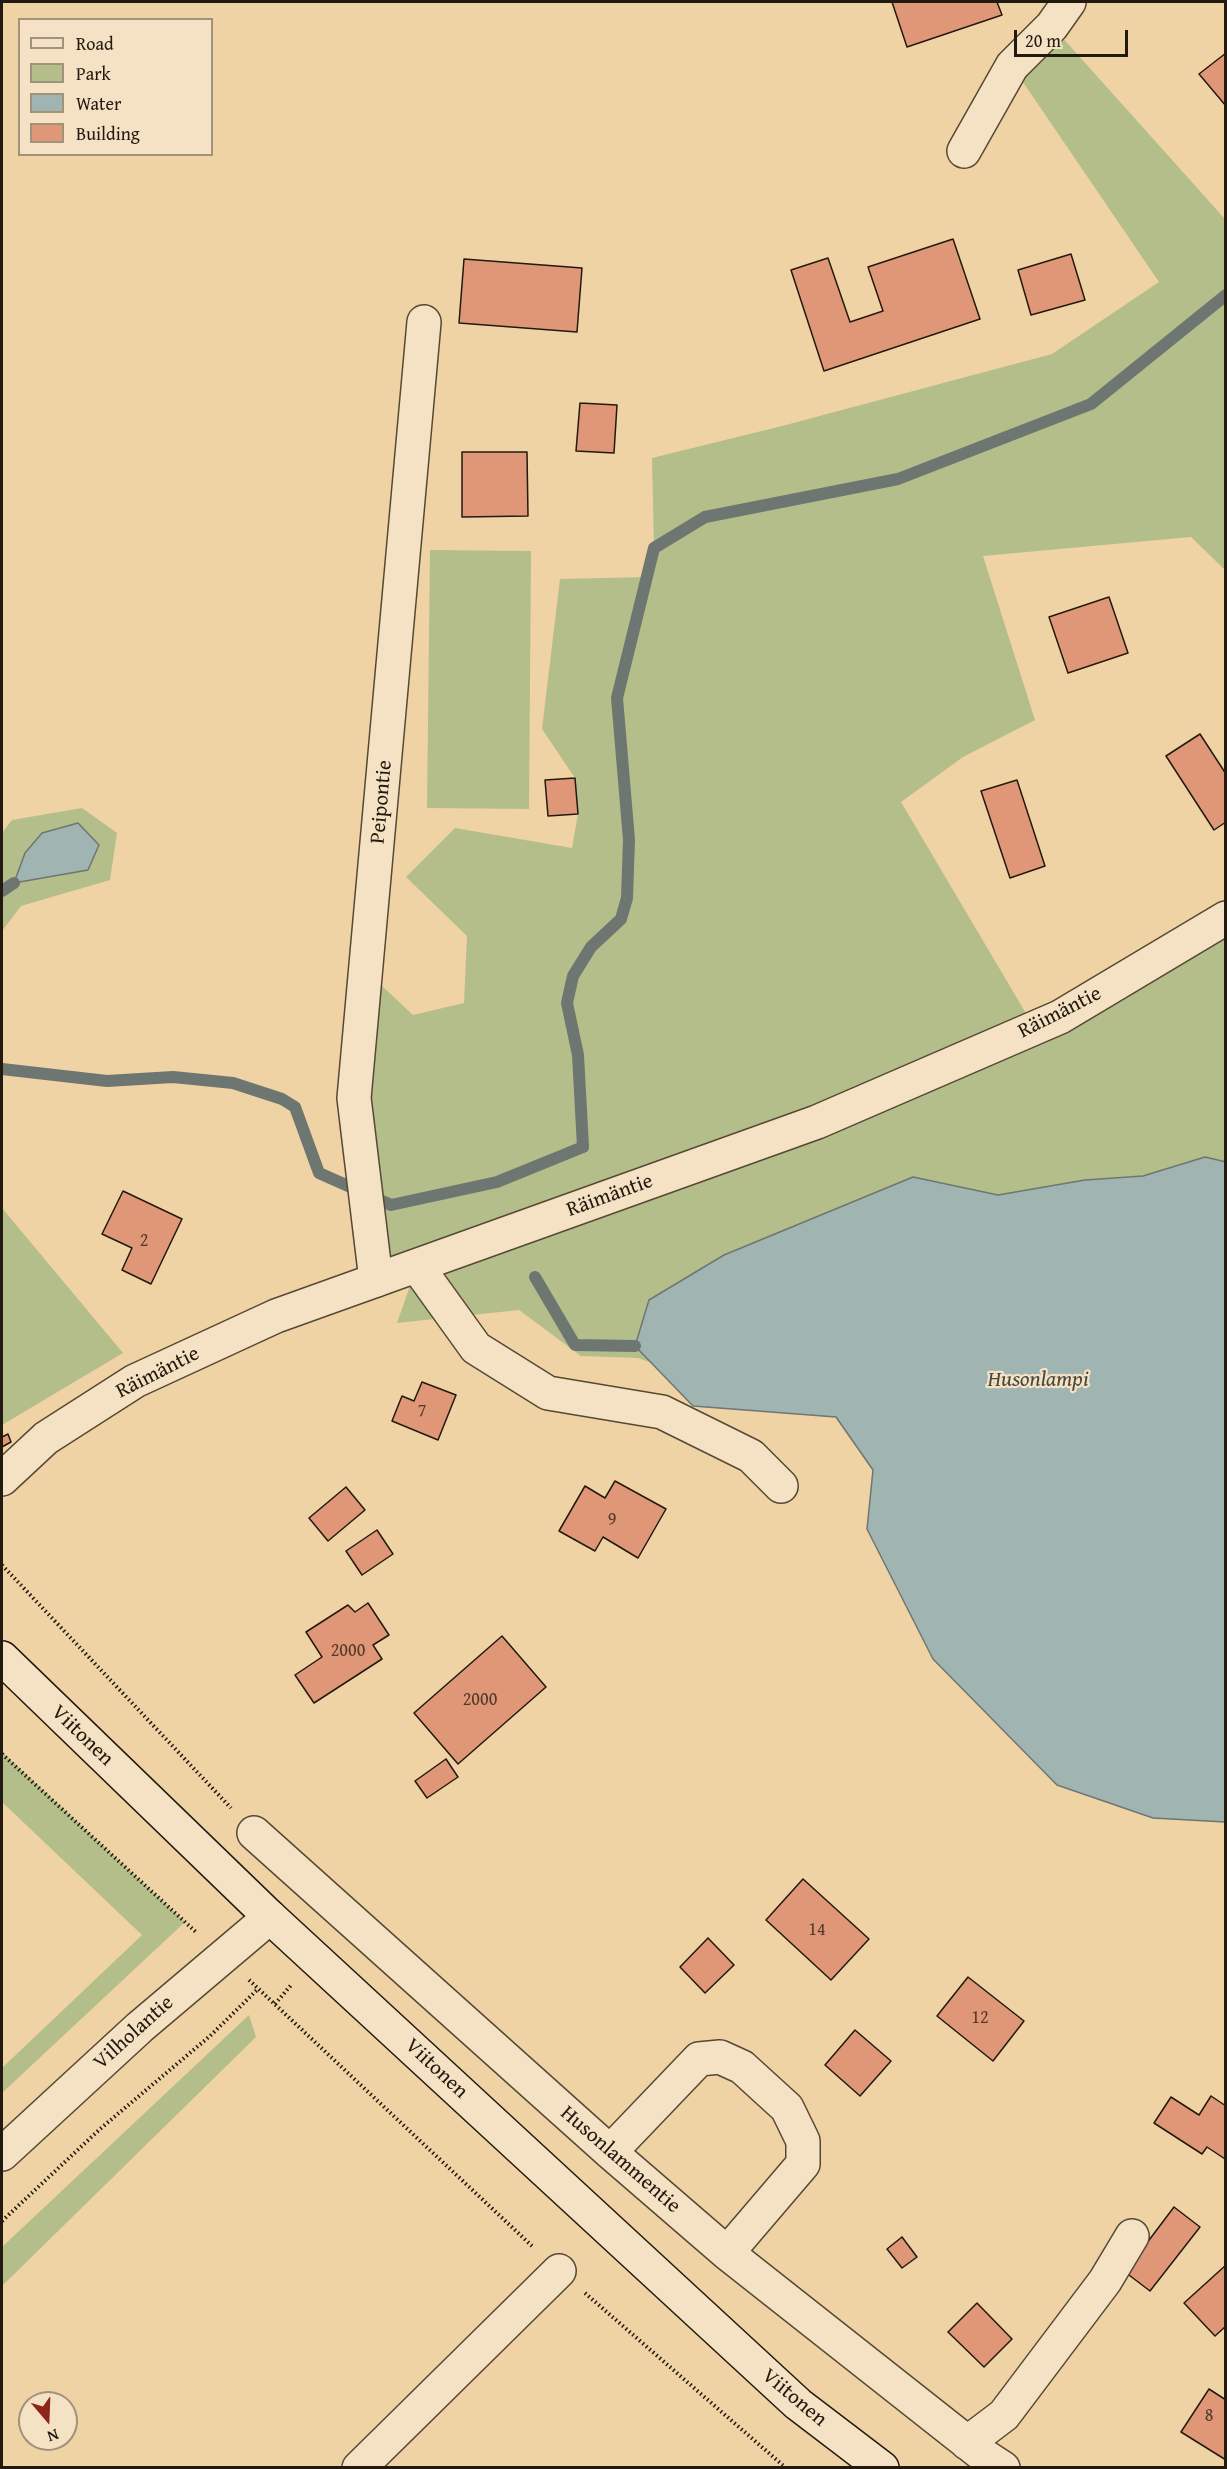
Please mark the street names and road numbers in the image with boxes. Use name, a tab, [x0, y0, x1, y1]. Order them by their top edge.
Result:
street label: Peipontie	[366, 759, 398, 845]
street label: Räimäntie	[1014, 981, 1106, 1045]
street label: Räimäntie	[563, 1169, 657, 1223]
street label: Räimäntie	[112, 1341, 204, 1405]
street label: Viitonen	[46, 1700, 118, 1772]
street label: Vilholantie	[89, 1991, 179, 2075]
street label: Viitonen	[399, 2033, 473, 2105]
street label: Husonlammentie	[555, 2101, 685, 2219]
street label: Viitonen	[756, 2364, 832, 2432]

